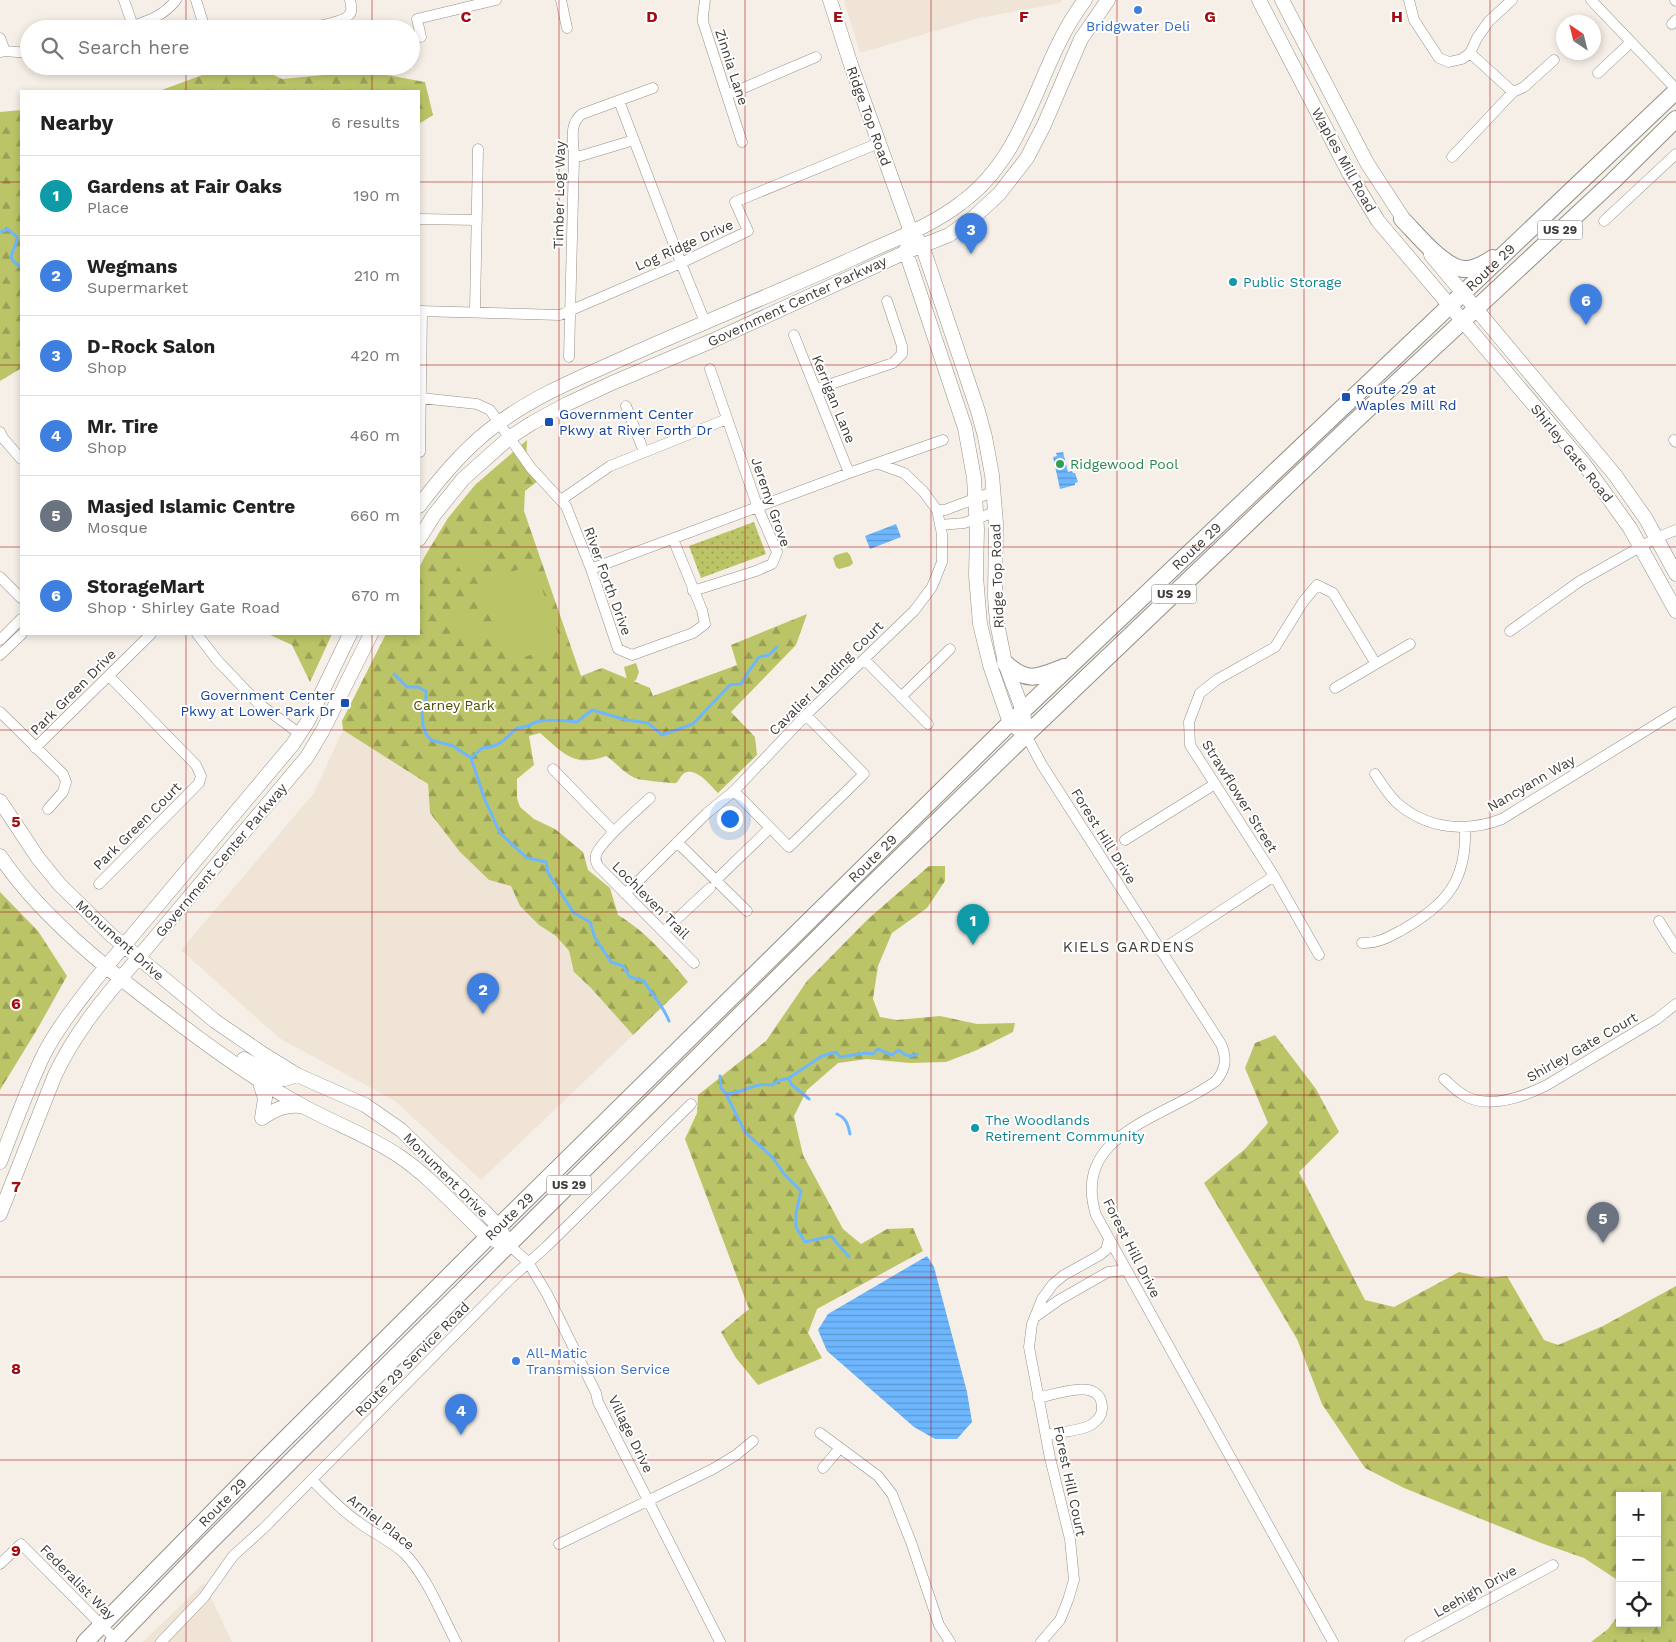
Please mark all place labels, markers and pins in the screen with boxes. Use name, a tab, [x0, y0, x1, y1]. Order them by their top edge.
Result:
marker: Bridgwater Deli	[1132, 4, 1144, 16]
place label: Bridgwater Deli	[1086, 18, 1190, 34]
pin: 3	[955, 213, 987, 254]
place label: Public Storage	[1243, 274, 1342, 290]
marker: Public Storage	[1227, 276, 1239, 288]
pin: 6	[1570, 284, 1602, 325]
place label: Route 29 at Waples Mill Rd	[1356, 381, 1457, 413]
marker: Route 29 at Waples Mill Rd	[1340, 391, 1352, 403]
place label: Government Center Pkwy at River Forth Dr	[559, 406, 712, 438]
marker: Government Center Pkwy at River Forth Dr	[543, 416, 555, 428]
place label: Ridgewood Pool	[1070, 456, 1179, 472]
marker: Ridgewood Pool	[1054, 458, 1066, 470]
place label: Government Center Pkwy at Lower Park Dr	[181, 687, 335, 719]
marker: Government Center Pkwy at Lower Park Dr	[339, 697, 351, 709]
pin: 1	[957, 904, 989, 945]
pin: 2	[467, 973, 499, 1014]
place label: The Woodlands Retirement Community	[985, 1112, 1145, 1144]
marker: The Woodlands Retirement Community	[969, 1122, 981, 1134]
pin: 5	[1587, 1202, 1619, 1243]
place label: All-Matic Transmission Service	[526, 1345, 670, 1377]
marker: All-Matic Transmission Service	[510, 1355, 522, 1367]
pin: 4	[445, 1394, 477, 1435]

